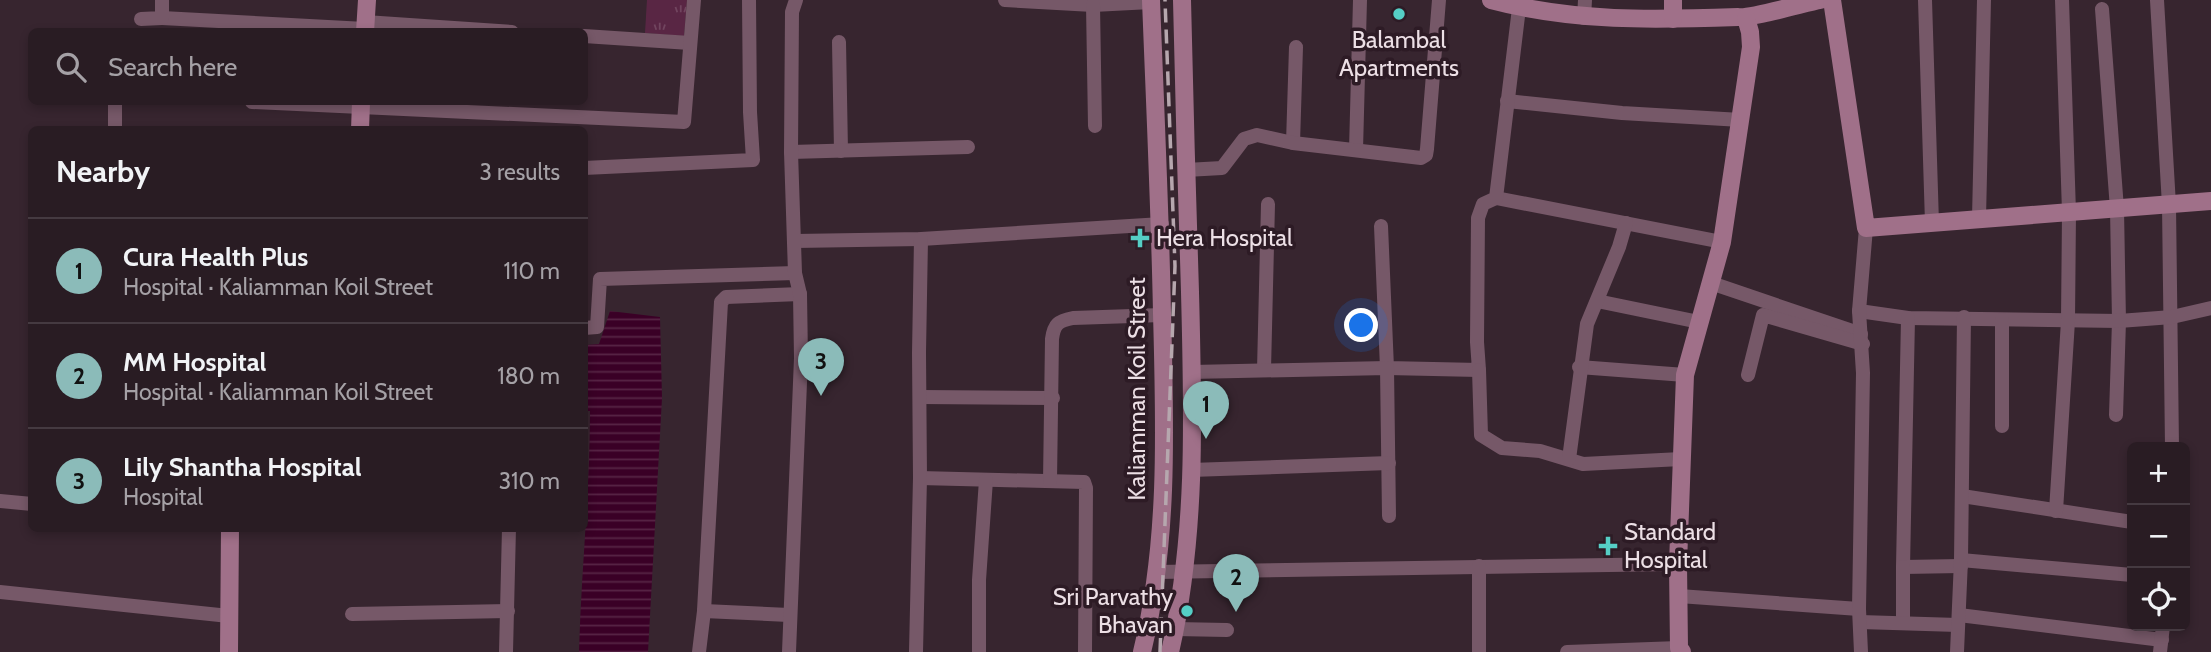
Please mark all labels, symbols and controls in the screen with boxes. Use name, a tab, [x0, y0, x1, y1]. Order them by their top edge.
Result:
marker: Balambal Apartments	[1391, 6, 1407, 22]
place label: Balambal Apartments	[1339, 25, 1459, 82]
search box	[28, 28, 588, 105]
icon: search	[52, 48, 90, 86]
text: Search here	[108, 51, 237, 83]
text: Nearby	[56, 153, 150, 190]
text: 3 results	[479, 158, 560, 186]
place label: Hera Hospital	[1156, 223, 1293, 252]
marker: Hera Hospital	[1130, 228, 1150, 248]
text: Cura Health Plus	[123, 241, 308, 273]
text: 1	[75, 257, 83, 285]
text: 110 m	[504, 257, 560, 285]
text: Hospital · Kaliamman Koil Street	[123, 273, 433, 301]
street label: Kaliamman Koil Street	[1122, 277, 1151, 501]
your location	[1344, 308, 1378, 342]
pin: 3	[798, 338, 844, 396]
text: MM Hospital	[123, 346, 266, 378]
text: 2	[73, 362, 85, 390]
text: 180 m	[497, 362, 560, 390]
text: Hospital · Kaliamman Koil Street	[123, 378, 433, 406]
pin: 1	[1183, 381, 1229, 439]
map controls	[2127, 442, 2190, 631]
button: +	[2127, 442, 2190, 505]
text: Lily Shantha Hospital	[123, 451, 362, 483]
text: 3	[73, 467, 85, 495]
text: 310 m	[499, 467, 560, 495]
text: Hospital	[123, 483, 203, 511]
button: −	[2127, 505, 2190, 568]
place label: Standard Hospital	[1624, 517, 1716, 574]
marker: Standard Hospital	[1598, 536, 1618, 556]
pin: 2	[1213, 554, 1259, 612]
button: locate	[2127, 568, 2190, 631]
place label: Sri Parvathy Bhavan	[1053, 582, 1173, 639]
marker: Sri Parvathy Bhavan	[1179, 603, 1195, 619]

